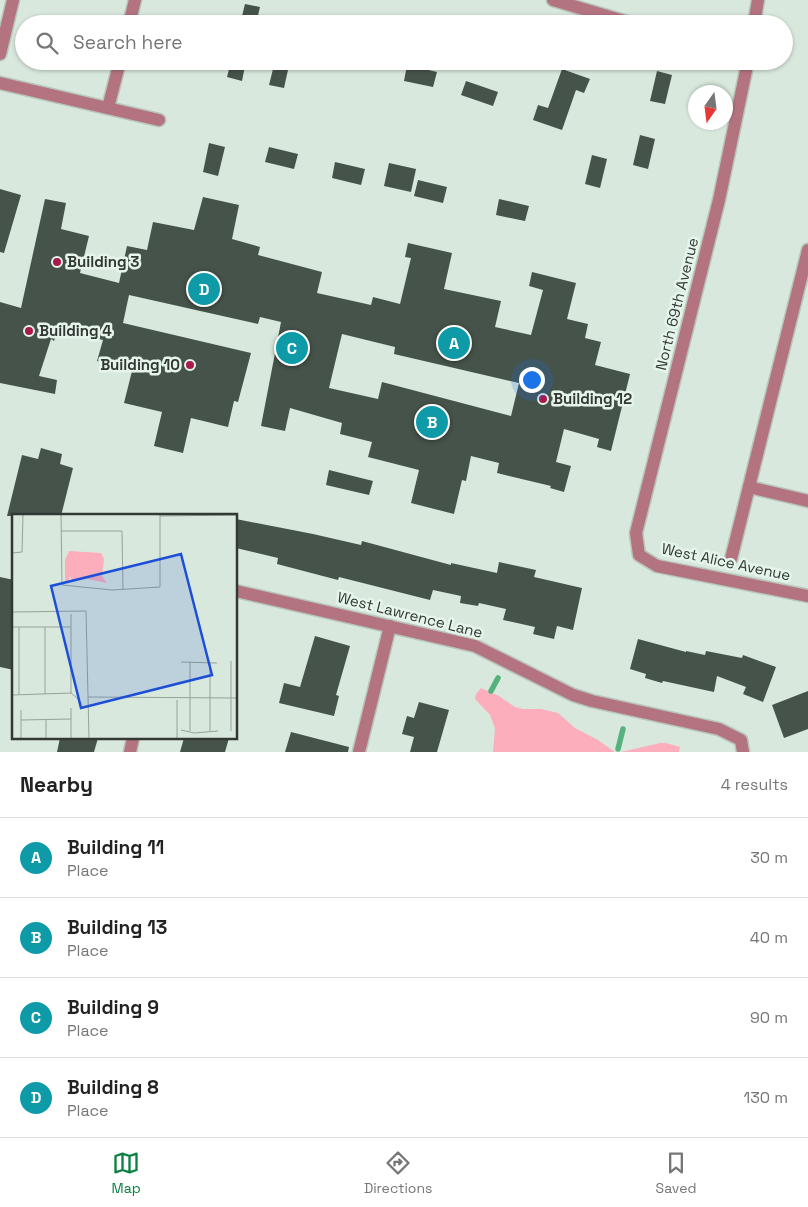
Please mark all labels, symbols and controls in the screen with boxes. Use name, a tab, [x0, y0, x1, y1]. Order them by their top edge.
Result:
search box	[15, 15, 793, 70]
icon: search	[33, 29, 61, 57]
text: Search here	[73, 30, 183, 55]
north arrow	[688, 85, 733, 130]
street label: North 69th Avenue	[651, 236, 702, 372]
place label: Building 3	[67, 252, 139, 271]
marker: Building 3	[51, 256, 63, 268]
pin: D	[188, 270, 220, 308]
place label: Building 4	[39, 321, 112, 340]
pin: A	[438, 324, 470, 362]
marker: Building 4	[23, 325, 35, 337]
pin: C	[276, 329, 308, 367]
place label: Building 10	[100, 355, 180, 374]
marker: Building 10	[184, 359, 196, 371]
your location	[519, 367, 545, 393]
place label: Building 12	[553, 389, 632, 408]
marker: Building 12	[537, 393, 549, 405]
pin: B	[416, 403, 448, 441]
inset map	[12, 514, 238, 740]
street label: West Alice Avenue	[660, 539, 792, 584]
street label: West Lawrence Lane	[336, 587, 485, 642]
text: Nearby	[20, 771, 93, 798]
text: 4 results	[721, 774, 788, 795]
text: Building 11	[67, 835, 164, 860]
text: A	[31, 847, 41, 868]
text: 30 m	[750, 847, 788, 868]
text: Place	[67, 860, 109, 881]
text: Building 13	[67, 915, 167, 940]
text: B	[31, 927, 41, 948]
text: 40 m	[750, 927, 788, 948]
text: Place	[67, 940, 109, 961]
text: Building 9	[67, 995, 159, 1020]
text: C	[31, 1007, 41, 1028]
text: 90 m	[750, 1007, 788, 1028]
text: Place	[67, 1020, 109, 1041]
text: Building 8	[67, 1075, 159, 1100]
text: D	[31, 1087, 41, 1108]
text: 130 m	[744, 1087, 788, 1108]
text: Place	[67, 1100, 109, 1121]
tab: Map	[112, 1149, 141, 1197]
tab: Directions	[364, 1149, 432, 1197]
tab: Saved	[656, 1149, 696, 1197]

